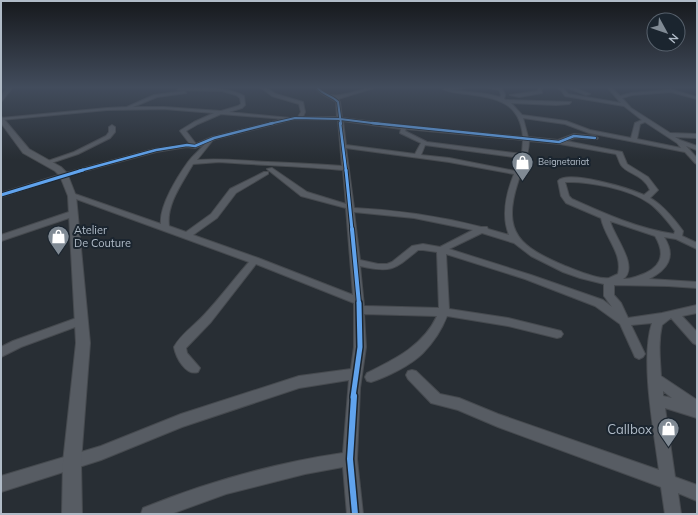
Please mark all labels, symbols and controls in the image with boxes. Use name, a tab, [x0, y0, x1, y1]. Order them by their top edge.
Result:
north arrow	[646, 12, 686, 52]
text: N	[666, 31, 682, 46]
shop icon: Beignetariat	[509, 149, 535, 182]
place label: Beignetariat	[538, 156, 589, 167]
shop icon: Atelier De Couture	[46, 223, 72, 256]
place label: Atelier De Couture	[74, 223, 131, 250]
shop icon: Callbox	[655, 416, 681, 449]
place label: Callbox	[607, 421, 652, 437]

